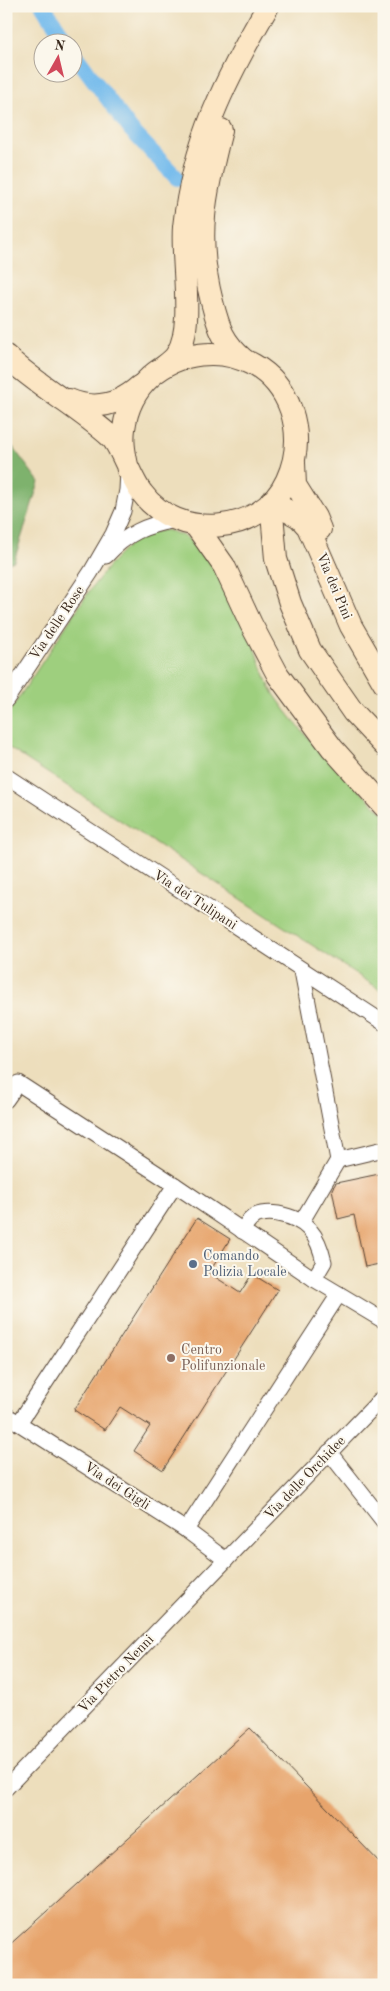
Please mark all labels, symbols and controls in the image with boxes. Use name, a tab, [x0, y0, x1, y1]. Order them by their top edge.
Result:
north arrow	[32, 32, 82, 82]
text: N	[53, 38, 66, 54]
street label: Via dei Pini	[314, 551, 354, 622]
street label: Via delle Rose	[27, 583, 87, 663]
street label: Via dei Tulipani	[151, 868, 240, 932]
place label: Comando Polizia Locale	[203, 1249, 287, 1279]
marker: Comando Polizia Locale	[187, 1258, 199, 1270]
place label: Centro Polifunzionale	[181, 1343, 266, 1373]
marker: Centro Polifunzionale	[165, 1352, 177, 1364]
street label: Via delle Orchidee	[262, 1434, 348, 1522]
street label: Via dei Gigli	[82, 1460, 153, 1512]
street label: Via Pietro Nenni	[75, 1632, 157, 1716]

